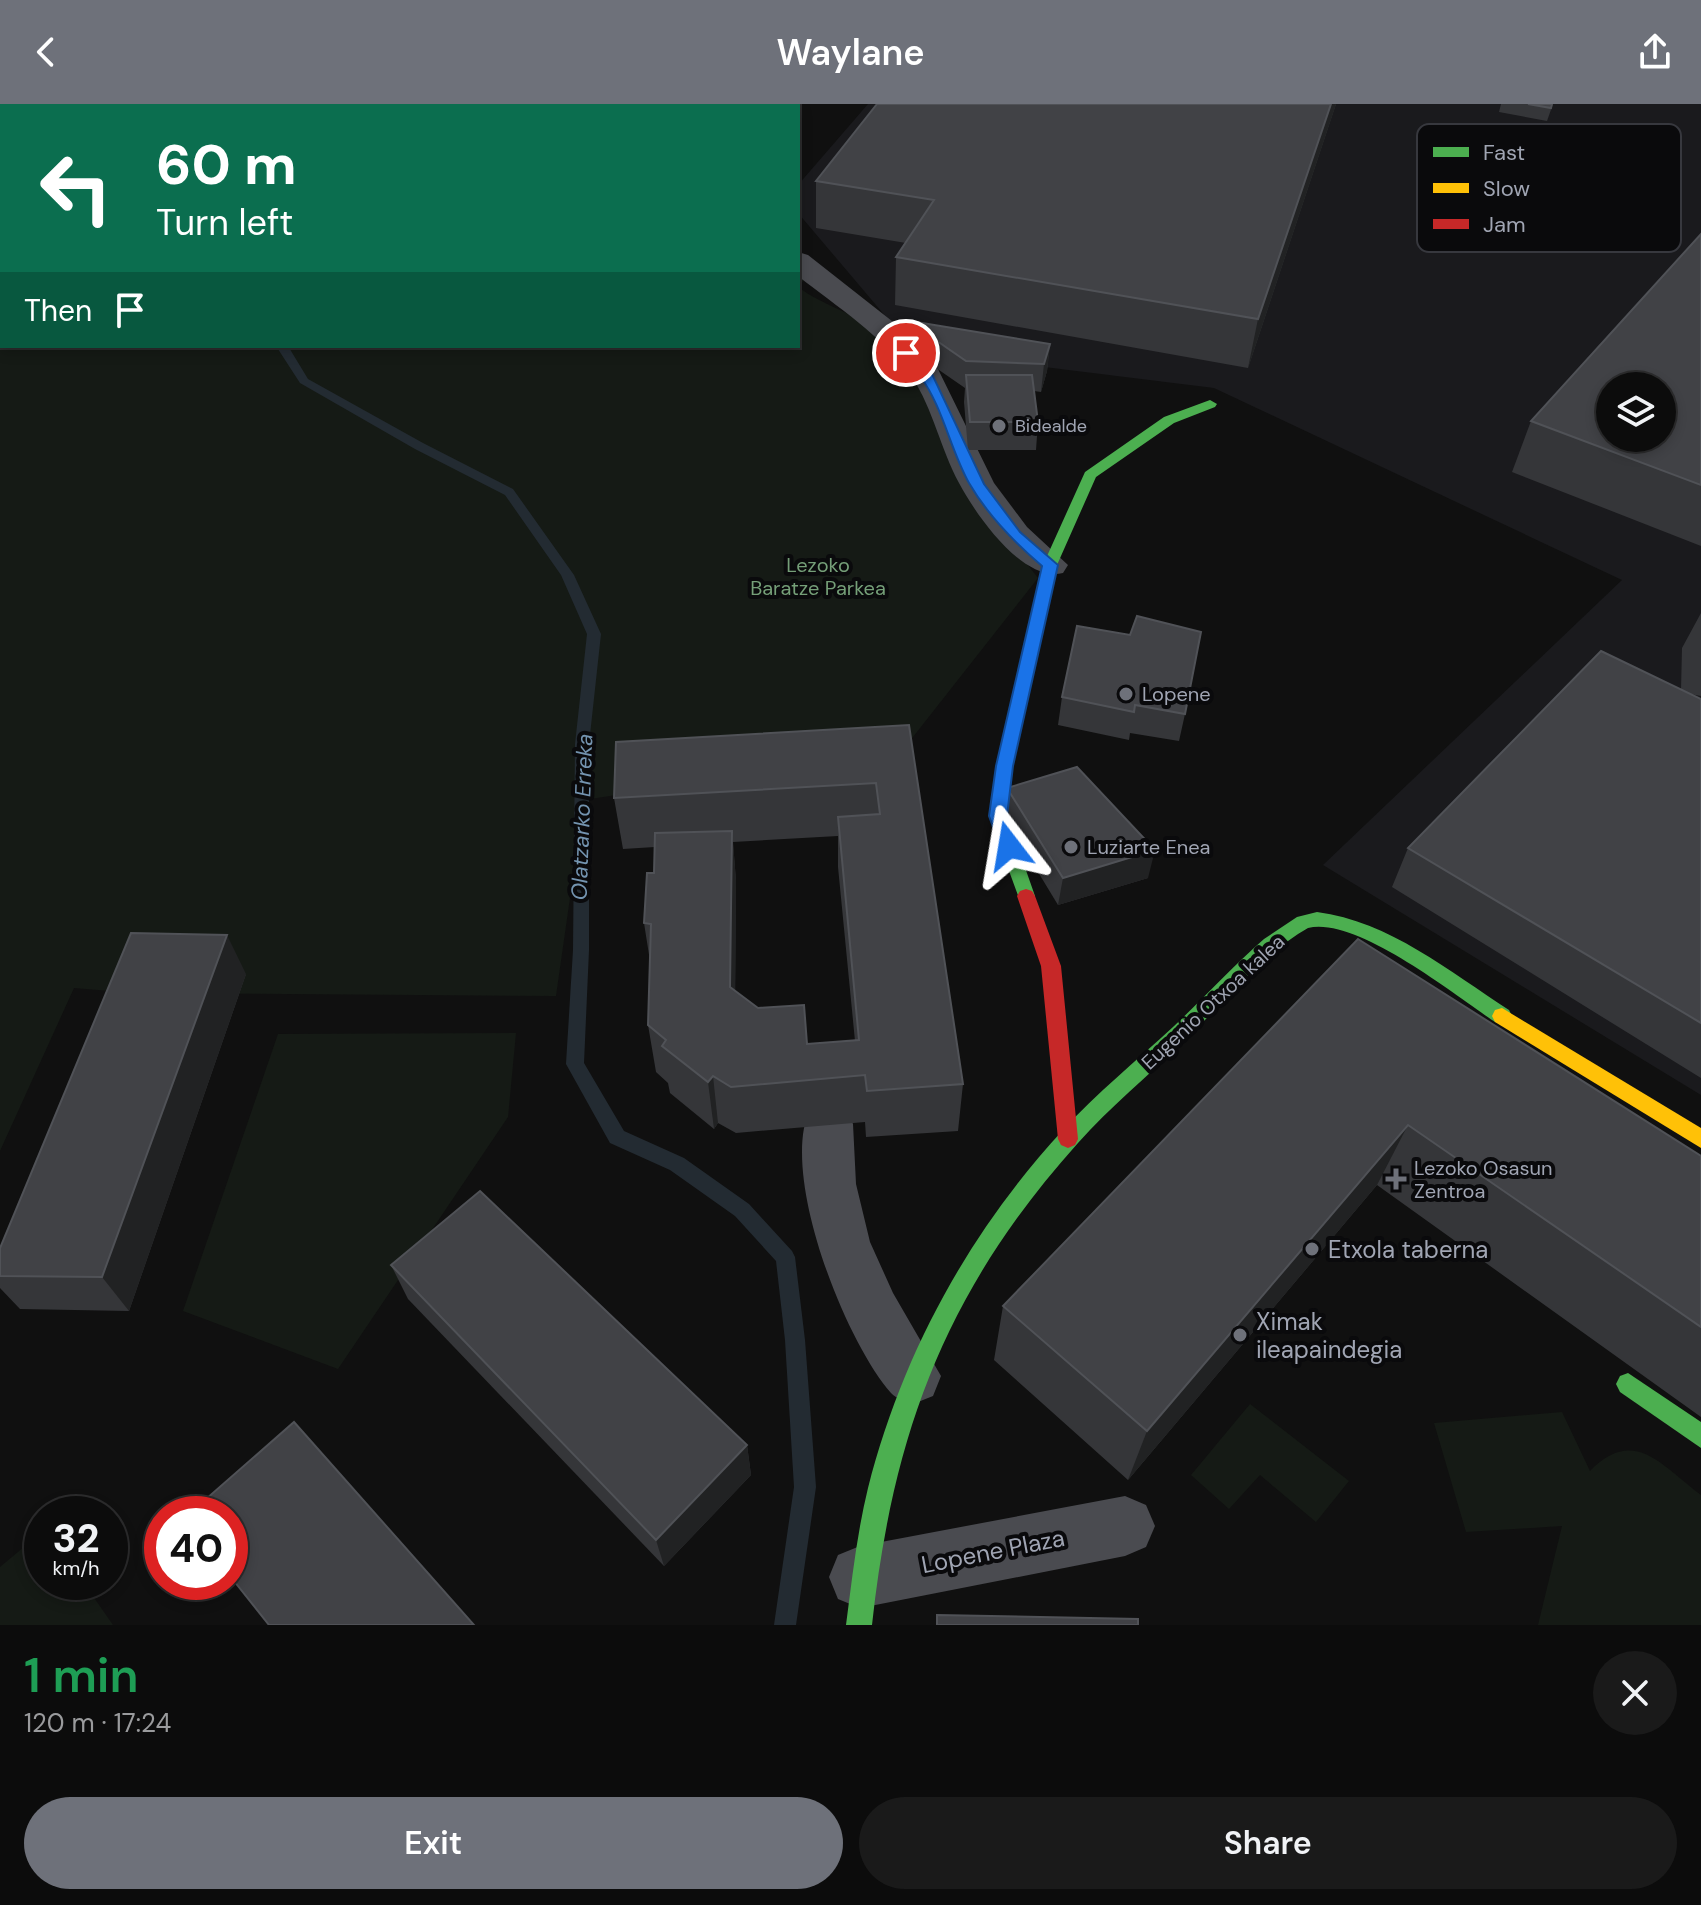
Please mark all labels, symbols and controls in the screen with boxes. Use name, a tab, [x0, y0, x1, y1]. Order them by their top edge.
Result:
text: Waylane	[776, 29, 925, 76]
icon: back	[24, 30, 68, 74]
icon: share	[1633, 30, 1677, 74]
legend	[1417, 124, 1681, 252]
text: 60 m	[156, 128, 297, 201]
icon: left	[24, 136, 128, 240]
text: Fast	[1483, 138, 1525, 167]
text: Slow	[1483, 174, 1530, 203]
text: Turn left	[156, 199, 293, 246]
text: Jam	[1483, 210, 1526, 239]
icon: arrive	[108, 288, 152, 332]
text: Then	[24, 291, 92, 330]
pin	[872, 319, 940, 387]
icon: arrive	[884, 331, 928, 375]
map controls	[1596, 372, 1676, 452]
button: layers	[1596, 372, 1676, 452]
place label: Bidealde	[1015, 414, 1087, 438]
marker: Bidealde	[990, 417, 1008, 435]
park label: Lezoko Baratze Parkea	[750, 552, 886, 601]
place label: Lopene	[1142, 681, 1211, 707]
marker: Lopene	[1117, 685, 1135, 703]
water label: Olatzarko Erreka	[565, 733, 599, 901]
position arrow	[967, 804, 1051, 888]
place label: Luziarte Enea	[1087, 834, 1211, 860]
marker: Luziarte Enea	[1062, 838, 1080, 856]
street label: Eugenio Otxoa kalea	[1136, 929, 1290, 1075]
place label: Lezoko Osasun Zentroa	[1414, 1155, 1552, 1204]
marker: Lezoko Osasun Zentroa	[1385, 1168, 1407, 1190]
place label: Etxola taberna	[1328, 1234, 1488, 1265]
marker: Etxola taberna	[1303, 1240, 1321, 1258]
place label: Ximak ileapaindegia	[1256, 1306, 1402, 1365]
marker: Ximak ileapaindegia	[1231, 1326, 1249, 1344]
speed limit sign: 40	[144, 1496, 248, 1600]
text: 32	[52, 1512, 100, 1564]
street label: Lopene Plaza	[919, 1522, 1067, 1580]
text: km/h	[52, 1555, 100, 1581]
text: 1 min	[24, 1644, 139, 1707]
button: close	[1593, 1651, 1677, 1735]
text: 120 m · 17:24	[24, 1706, 171, 1740]
button: Exit	[24, 1797, 843, 1889]
button: Share	[859, 1797, 1677, 1889]

